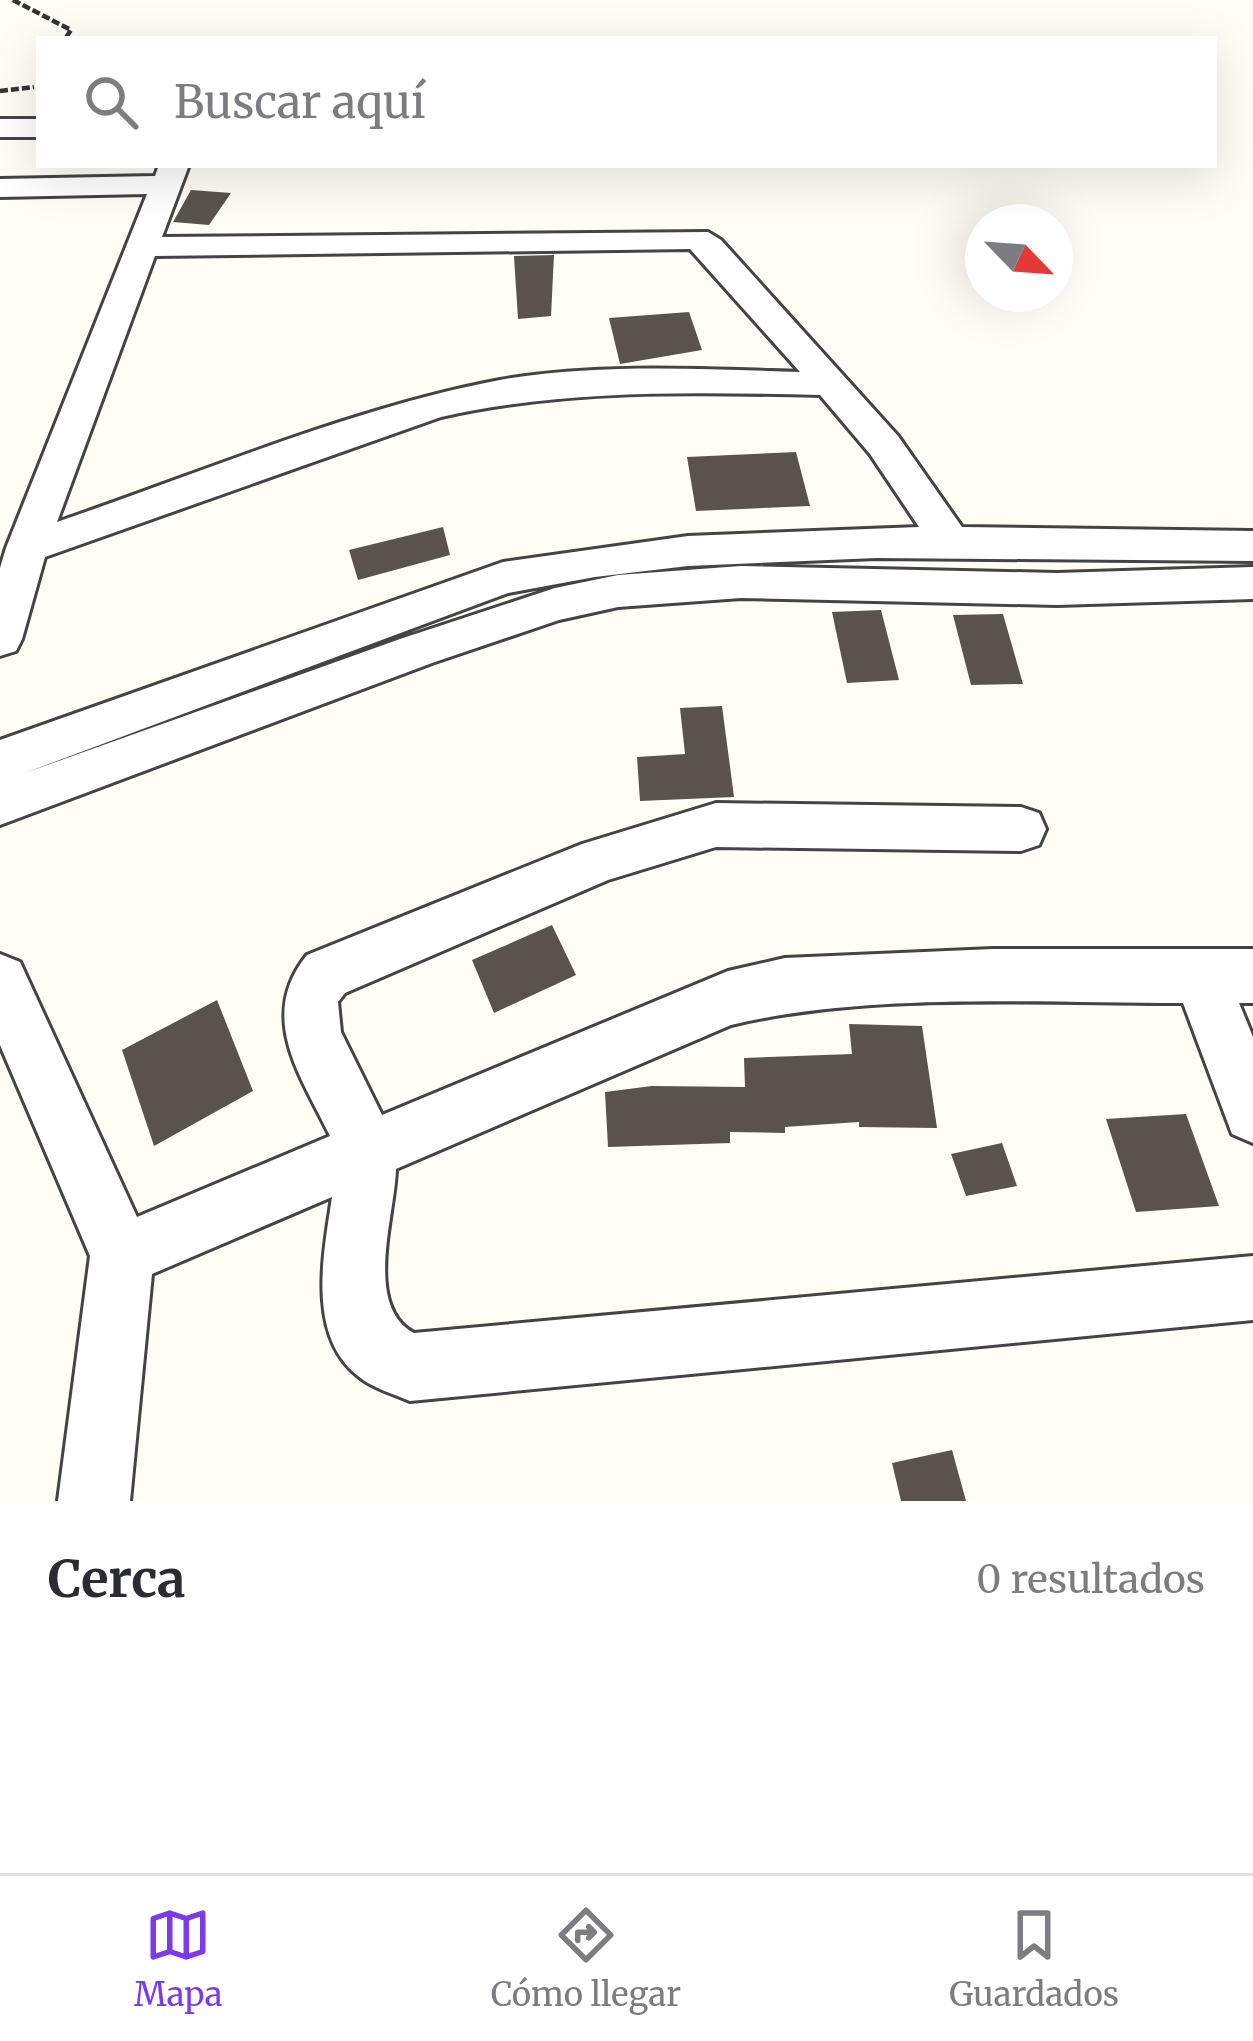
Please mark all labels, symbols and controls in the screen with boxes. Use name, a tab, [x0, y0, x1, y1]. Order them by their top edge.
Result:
search box	[36, 36, 1217, 168]
icon: search	[78, 69, 144, 135]
text: Buscar aquí	[174, 74, 425, 130]
north arrow	[965, 204, 1073, 312]
text: Cerca	[48, 1547, 186, 1611]
text: 0 resultados	[976, 1555, 1205, 1604]
tab: Mapa	[134, 1902, 223, 2015]
tab: Cómo llegar	[491, 1902, 681, 2015]
tab: Guardados	[949, 1902, 1119, 2015]

